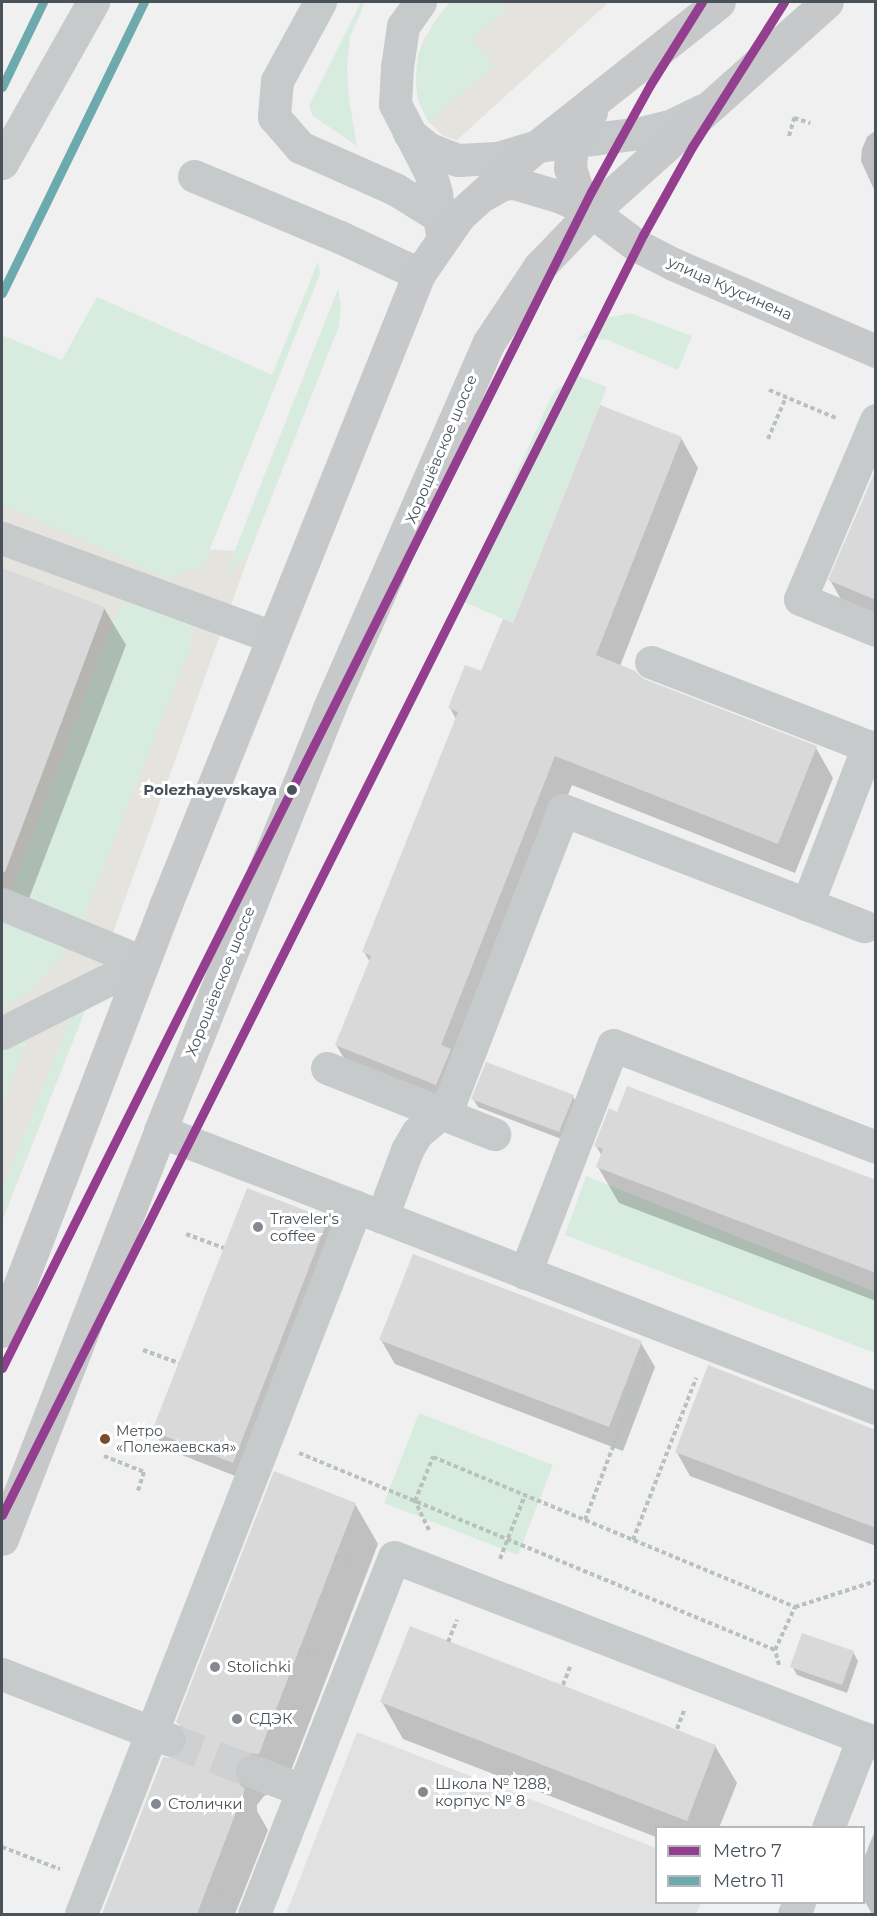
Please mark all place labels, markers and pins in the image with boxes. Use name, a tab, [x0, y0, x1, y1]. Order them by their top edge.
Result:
marker: Polezhayevskaya	[282, 780, 302, 800]
place label: Polezhayevskaya	[143, 781, 277, 799]
place label: Traveler's coffee	[270, 1209, 339, 1244]
marker: Traveler's coffee	[251, 1220, 265, 1234]
place label: Метро «Полежаевская»	[116, 1423, 236, 1456]
marker: Метро «Полежаевская»	[99, 1433, 111, 1445]
place label: Stolichki	[227, 1658, 291, 1676]
marker: Stolichki	[208, 1660, 222, 1674]
place label: СДЭК	[249, 1710, 292, 1728]
marker: СДЭК	[230, 1712, 244, 1726]
place label: Школа № 1288, корпус № 8	[435, 1774, 550, 1809]
marker: Школа № 1288, корпус № 8	[416, 1785, 430, 1799]
place label: Столички	[168, 1795, 243, 1813]
marker: Столички	[149, 1797, 163, 1811]

